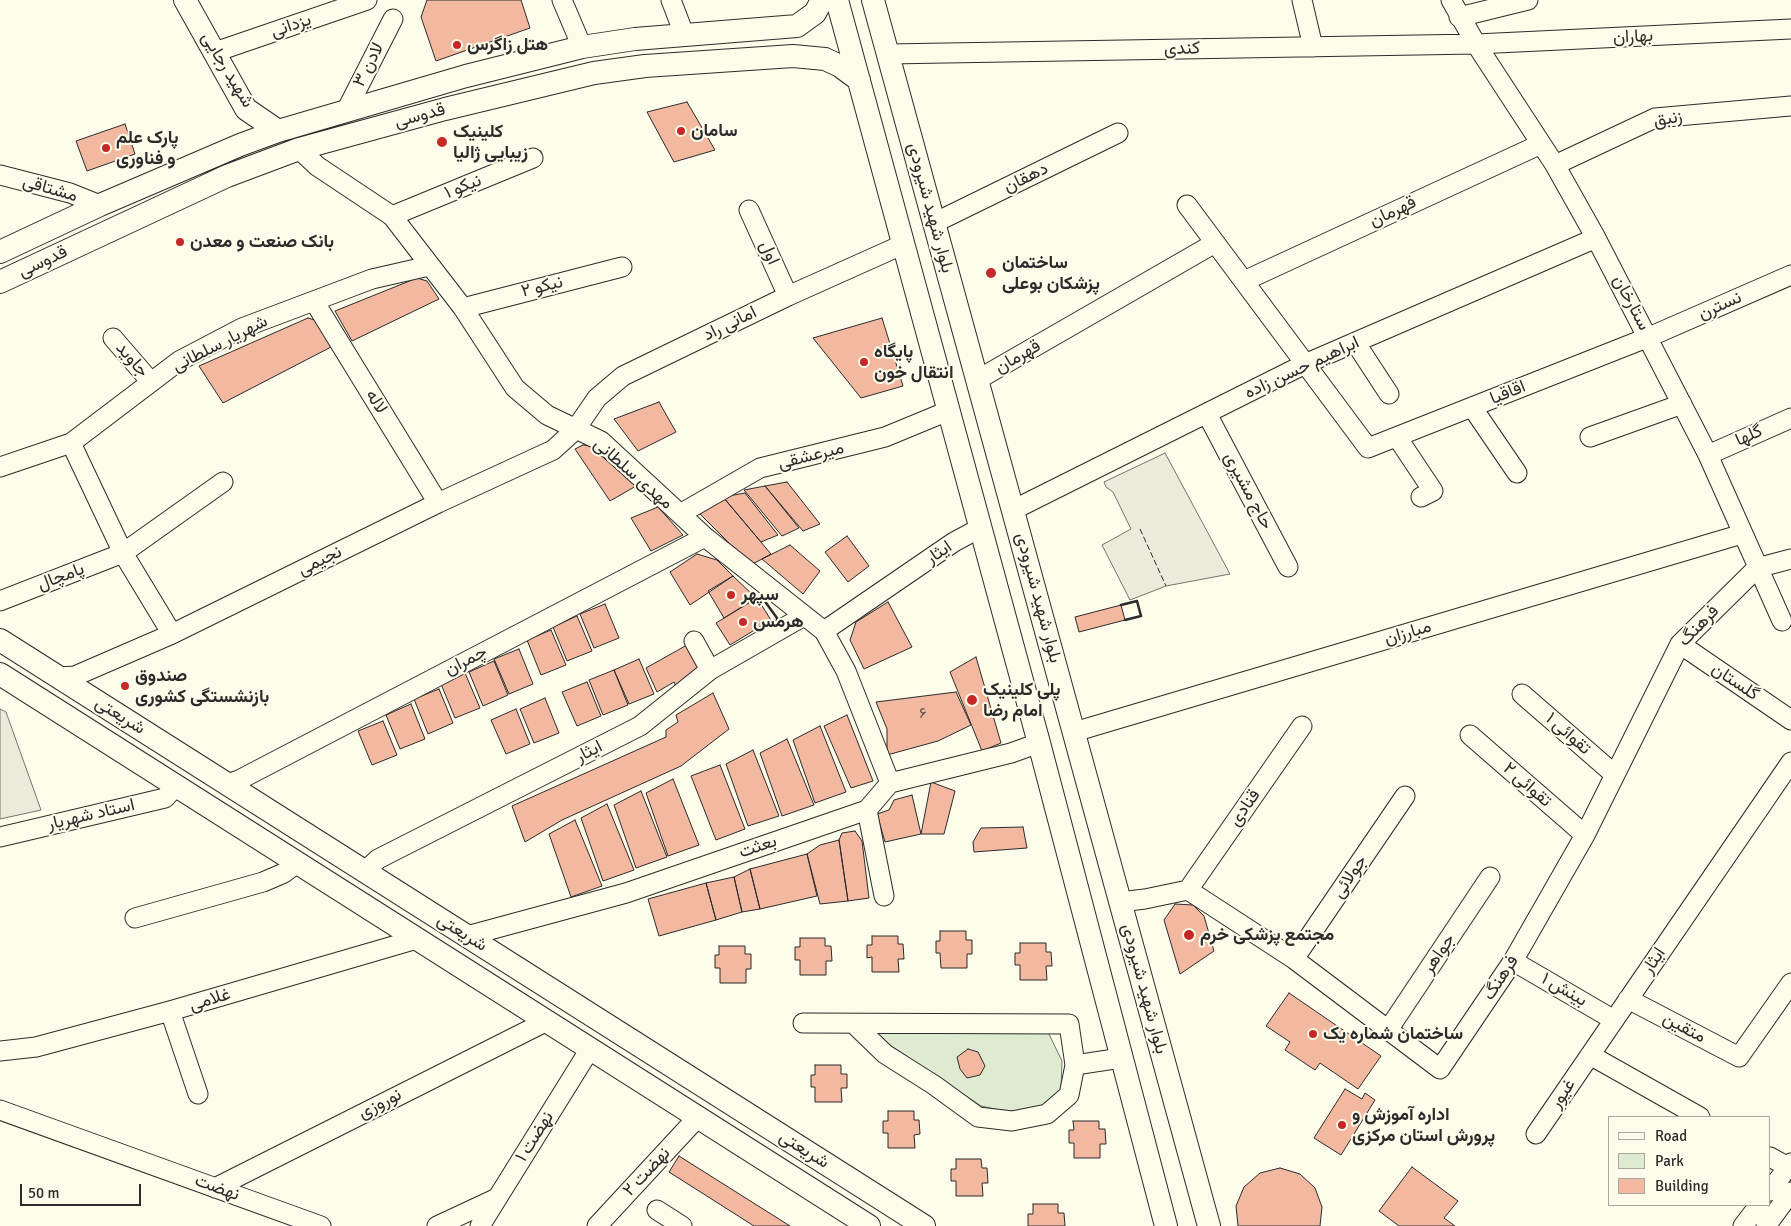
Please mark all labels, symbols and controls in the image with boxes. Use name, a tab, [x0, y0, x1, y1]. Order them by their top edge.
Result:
street label: یزدانی	[268, 9, 314, 43]
street label: بهاران	[1612, 25, 1654, 49]
street label: شهید رجایی	[196, 28, 258, 112]
place label: هتل زاگرس	[467, 34, 548, 56]
street label: کندی	[1164, 38, 1200, 60]
street label: لادن ۳	[349, 39, 389, 91]
marker: هتل زاگرس	[451, 39, 463, 51]
street label: قدوسی	[392, 99, 448, 133]
street label: زنبق	[1652, 106, 1684, 132]
place label: سامان	[691, 120, 738, 142]
place label: کلینیک زیبایی ژالیا	[453, 121, 528, 163]
marker: سامان	[675, 125, 687, 137]
place label: پارک علم و فناوری	[116, 127, 179, 170]
marker: کلینیک زیبایی ژالیا	[435, 135, 449, 149]
street label: بلوار شهید شیرودی	[902, 141, 958, 275]
marker: پارک علم و فناوری	[100, 142, 112, 154]
street label: دهقان	[1000, 158, 1052, 198]
street label: نیکو ۱	[441, 170, 485, 204]
street label: مشتاقی	[20, 171, 80, 207]
street label: قهرمان	[1366, 192, 1420, 232]
place label: بانک صنعت و معدن	[190, 231, 334, 253]
marker: بانک صنعت و معدن	[174, 236, 186, 248]
street label: اول	[754, 238, 784, 268]
street label: قدوسی	[15, 241, 71, 283]
place label: ساختمان پزشکان بوعلی	[1002, 252, 1100, 294]
marker: ساختمان پزشکان بوعلی	[984, 266, 998, 280]
street label: نیکو ۲	[519, 271, 565, 303]
street label: ستارخان	[1607, 272, 1655, 334]
street label: نسترن	[1695, 287, 1745, 325]
street label: امانی راد	[700, 302, 760, 346]
street label: شهریار سلطانی	[169, 311, 271, 377]
street label: ابراهیم حسن زاده	[1241, 332, 1363, 404]
street label: قهرمان	[991, 335, 1045, 379]
street label: جاوید	[111, 338, 153, 382]
place label: پایگاه انتقال خون	[874, 341, 954, 384]
marker: پایگاه انتقال خون	[858, 356, 870, 368]
street label: اقاقیا	[1487, 376, 1529, 410]
street label: لاله	[360, 386, 392, 418]
street label: گلها	[1732, 421, 1766, 451]
street label: مهدی سلطانی	[589, 434, 677, 514]
street label: میرعشقی	[776, 437, 846, 475]
street label: حاج مشیری	[1219, 449, 1277, 533]
street label: بلوار شهید شیرودی	[1010, 531, 1066, 665]
street label: ایثار	[922, 536, 956, 570]
street label: نجیمی	[295, 541, 345, 581]
street label: پامچال	[35, 558, 87, 596]
place label: سپهر	[741, 584, 779, 606]
marker: سپهر	[725, 589, 737, 601]
street label: فرهنگ	[1674, 601, 1724, 651]
place label: هرمس	[753, 611, 804, 633]
marker: هرمس	[737, 616, 749, 628]
street label: مبارزان	[1382, 616, 1434, 650]
street label: چمران	[441, 641, 491, 681]
street label: گلستان	[1707, 658, 1763, 706]
place label: صندوق بازنشستگی کشوری	[135, 665, 269, 708]
place label: پلی کلینیک امام رضا	[983, 679, 1060, 722]
marker: صندوق بازنشستگی کشوری	[119, 680, 131, 692]
street label: شریعتی	[91, 692, 149, 740]
marker: پلی کلینیک امام رضا	[965, 693, 979, 707]
house number: ۶	[919, 705, 927, 723]
street label: تقوائی ۱	[1541, 708, 1595, 760]
street label: ایثار	[572, 736, 606, 768]
street label: تقوائی ۲	[1498, 758, 1556, 812]
street label: قنادی	[1225, 785, 1265, 831]
street label: استاد شهریار	[45, 794, 137, 836]
street label: بعثت	[736, 830, 780, 864]
street label: جولائی	[1328, 851, 1372, 903]
street label: شریعتی	[433, 909, 491, 957]
street label: بلوار شهید شیرودی	[1116, 922, 1172, 1056]
place label: مجتمع پزشکی خرم	[1200, 924, 1334, 946]
marker: مجتمع پزشکی خرم	[1182, 928, 1196, 942]
street label: جواهر	[1418, 930, 1460, 978]
street label: ایثار	[1637, 944, 1671, 978]
street label: فرهنگ	[1479, 951, 1523, 1005]
street label: بینش ۱	[1537, 968, 1591, 1012]
street label: غلامی	[187, 984, 233, 1016]
street label: متقین	[1659, 1008, 1709, 1048]
place label: ساختمان شماره یک	[1323, 1023, 1463, 1045]
marker: ساختمان شماره یک	[1307, 1028, 1319, 1040]
street label: غیور	[1545, 1075, 1581, 1113]
street label: نوروزی	[355, 1084, 405, 1124]
place label: اداره آموزش و پرورش استان مرکزی	[1352, 1104, 1495, 1146]
street label: نهضت ۱	[511, 1108, 559, 1166]
legend	[1608, 1116, 1771, 1206]
marker: اداره آموزش و پرورش استان مرکزی	[1336, 1119, 1348, 1131]
street label: شریعتی	[775, 1126, 833, 1174]
text: Road	[1655, 1127, 1687, 1145]
street label: نهضت ۲	[619, 1143, 675, 1201]
text: Park	[1655, 1152, 1684, 1170]
street label: نهضت	[192, 1170, 242, 1206]
scale bar	[22, 1174, 144, 1206]
text: Building	[1655, 1177, 1709, 1195]
text: 50 m	[28, 1184, 59, 1202]

